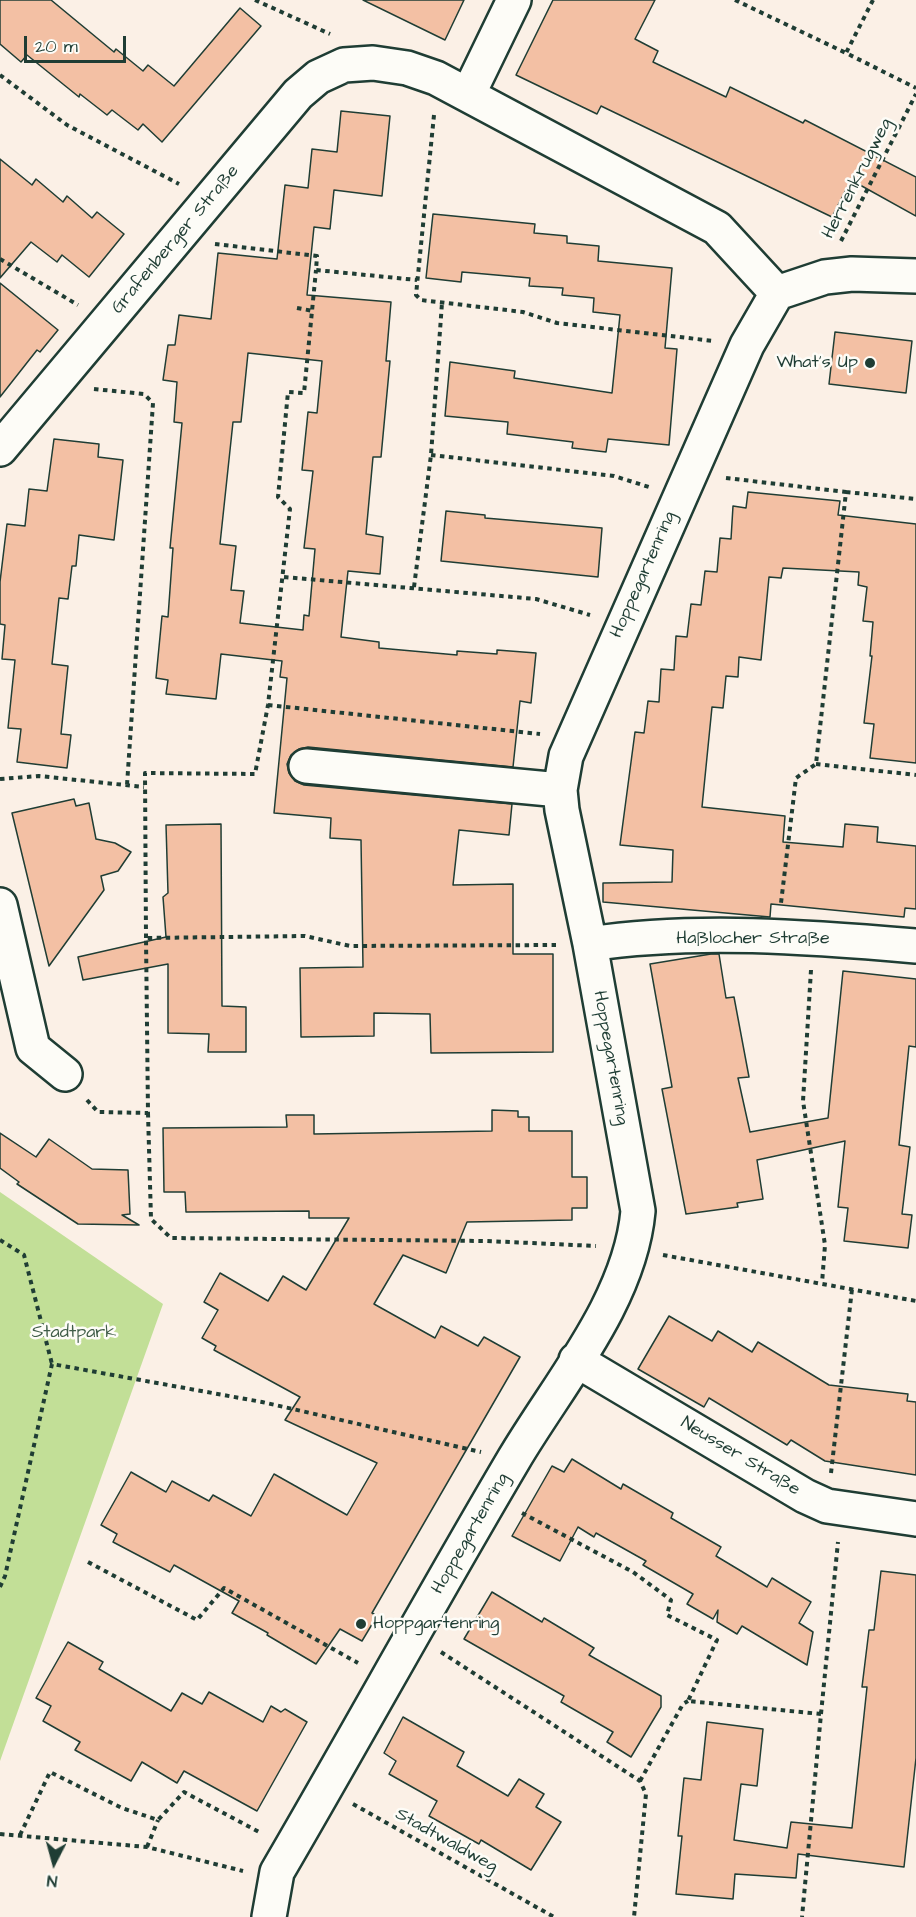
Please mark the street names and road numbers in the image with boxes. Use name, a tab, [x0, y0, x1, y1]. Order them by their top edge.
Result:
street label: Herrenkrugweg	[818, 115, 898, 243]
street label: Grafenberger Straße	[108, 161, 244, 319]
street label: Hoppegartenring	[606, 508, 682, 642]
street label: Haßlocher Straße	[676, 928, 830, 950]
street label: Hoppegartenring	[588, 989, 632, 1127]
street label: Neusser Straße	[676, 1413, 804, 1501]
street label: Hoppegartenring	[428, 1470, 514, 1598]
street label: Stadtwaldweg	[391, 1804, 501, 1878]

